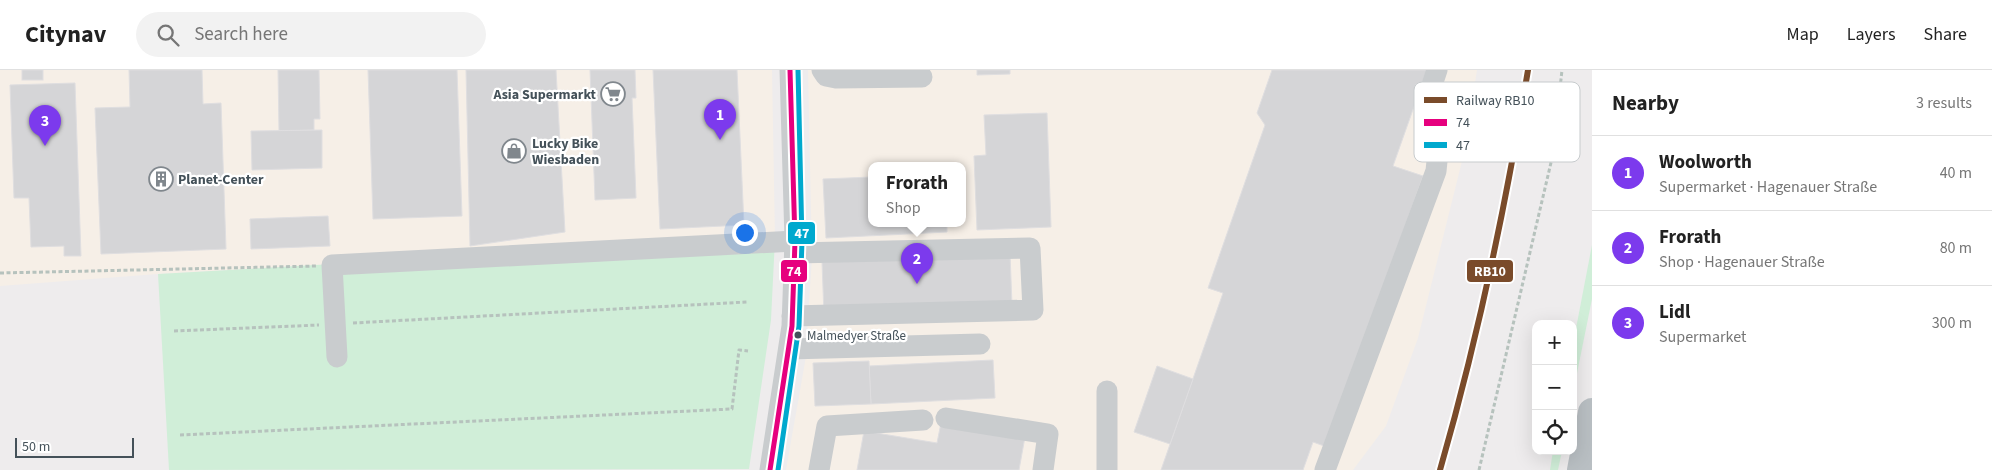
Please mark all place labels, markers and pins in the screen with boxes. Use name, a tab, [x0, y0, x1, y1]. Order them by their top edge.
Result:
supermarket icon: Asia Supermarkt	[600, 81, 626, 107]
place label: Asia Supermarkt	[492, 85, 597, 105]
pin: 1	[704, 99, 736, 140]
pin: 3	[29, 105, 61, 146]
place label: Lucky Bike Wiesbaden	[532, 134, 599, 170]
shop icon: Lucky Bike Wiesbaden	[501, 138, 527, 164]
building icon: Planet-Center	[148, 166, 174, 192]
place label: Planet-Center	[178, 170, 264, 190]
pin: 2	[901, 243, 933, 284]
place label: Malmedyer Straße	[807, 327, 906, 345]
marker: Malmedyer Straße	[793, 330, 803, 340]

